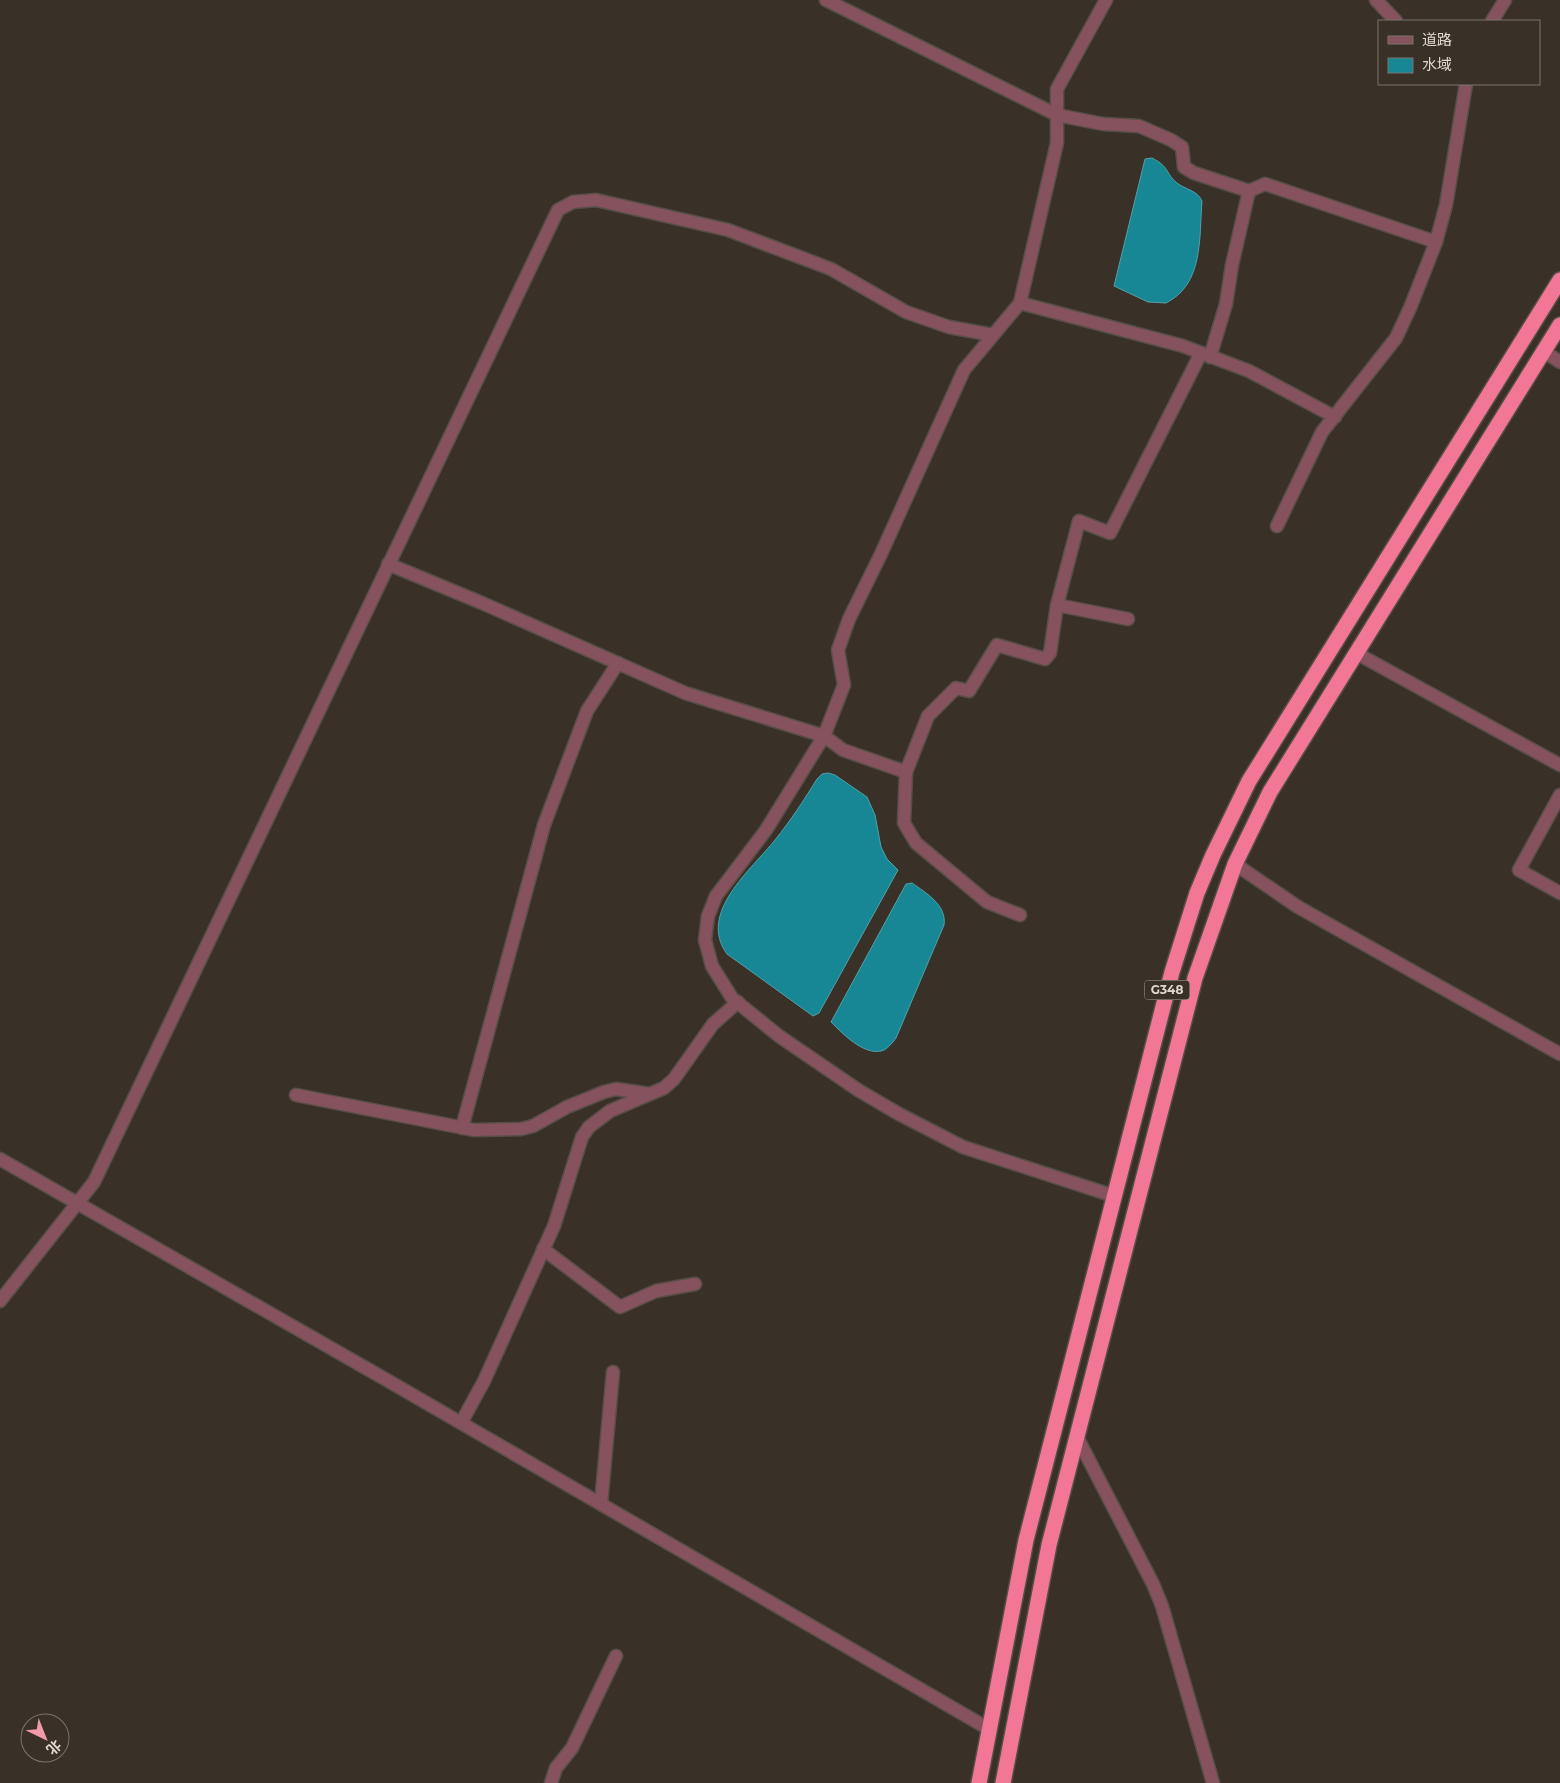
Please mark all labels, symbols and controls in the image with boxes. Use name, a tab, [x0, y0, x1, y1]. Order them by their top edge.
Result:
legend	[1378, 20, 1540, 85]
text: 道路	[1422, 30, 1452, 49]
text: 水域	[1422, 55, 1452, 74]
road number: G348	[1144, 980, 1190, 1000]
north arrow	[20, 1713, 70, 1763]
text: 北	[43, 1736, 65, 1759]

